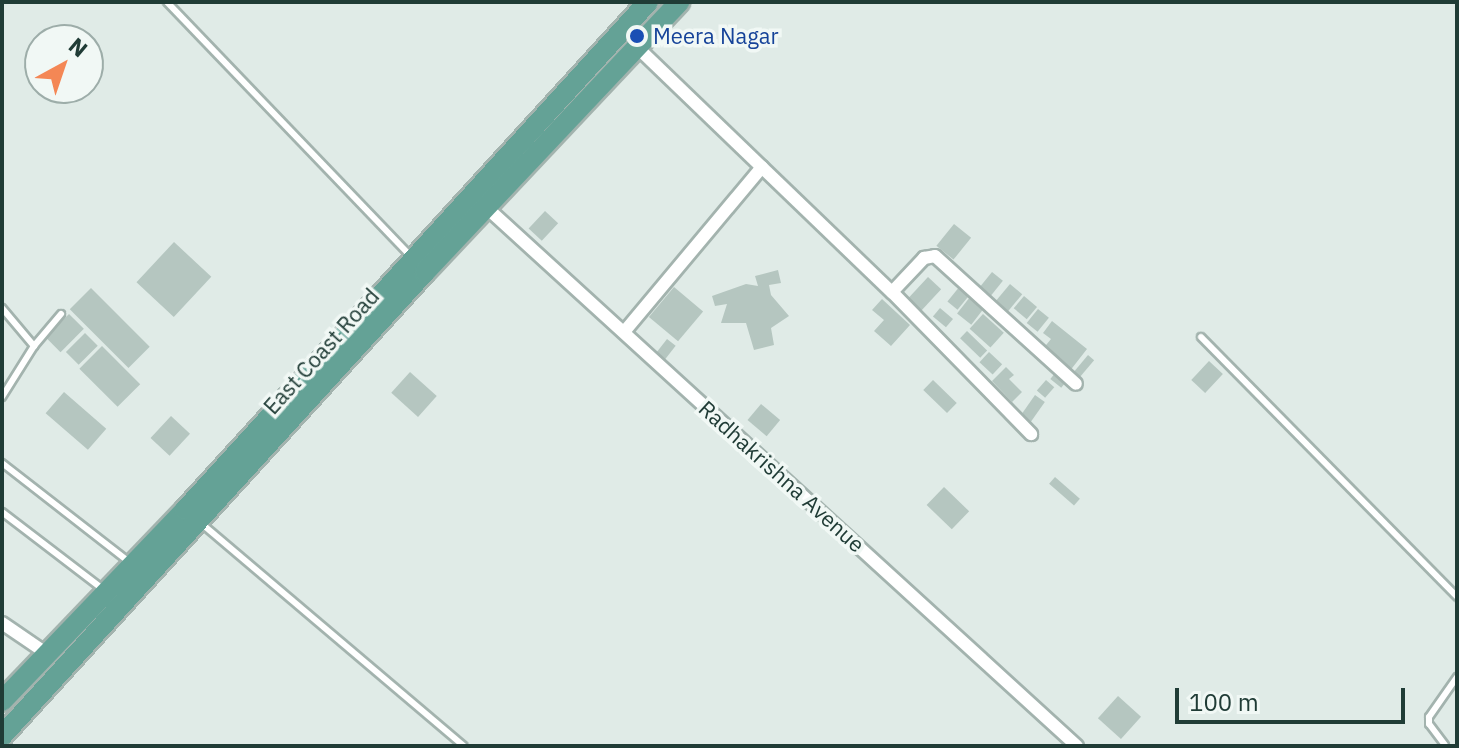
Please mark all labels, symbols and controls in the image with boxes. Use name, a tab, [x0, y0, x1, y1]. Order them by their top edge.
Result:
place label: Meera Nagar	[653, 23, 779, 49]
north arrow	[24, 24, 104, 104]
marker: Meera Nagar	[628, 27, 646, 45]
text: N	[63, 31, 94, 63]
street label: East Coast Road	[258, 283, 384, 419]
street label: Radhakrishna Avenue	[694, 395, 870, 557]
scale bar	[1179, 672, 1409, 722]
text: 100 m	[1189, 686, 1259, 718]

